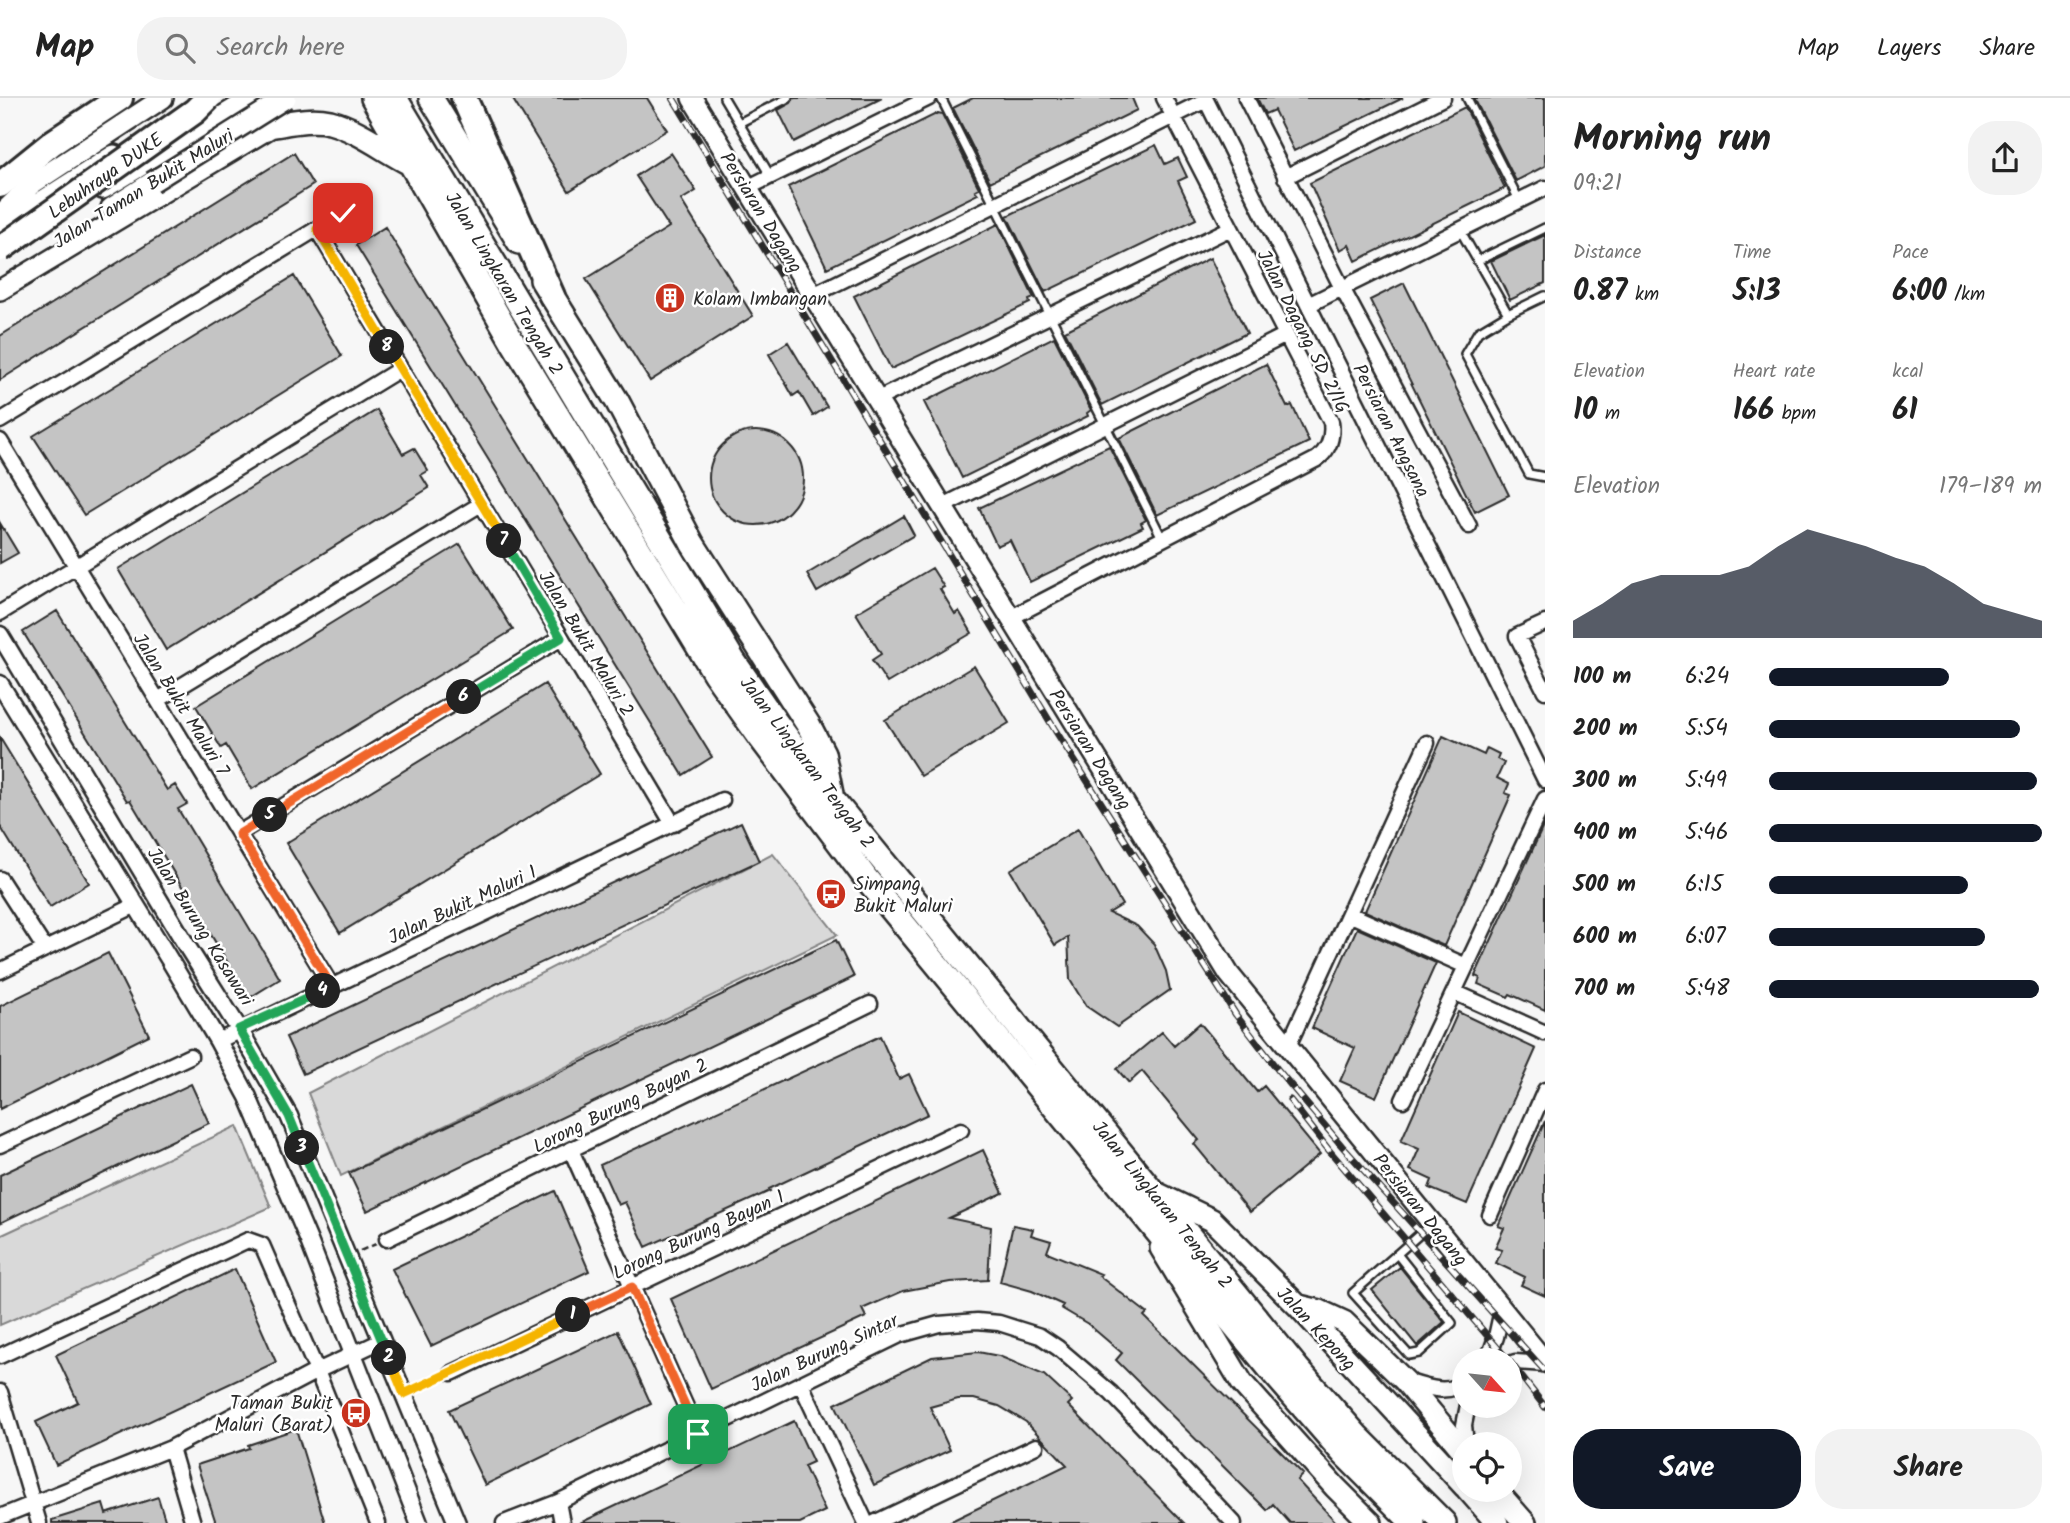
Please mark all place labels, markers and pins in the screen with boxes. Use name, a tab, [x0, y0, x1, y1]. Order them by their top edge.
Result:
pin	[313, 183, 373, 243]
building icon: Kolam Imbangan	[653, 281, 687, 315]
place label: Kolam Imbangan	[693, 285, 827, 315]
pin: 8	[370, 330, 404, 364]
pin: 7	[486, 524, 522, 558]
pin: 6	[447, 680, 482, 714]
pin: 5	[252, 798, 288, 832]
place label: Simpang Bukit Maluri	[854, 870, 954, 922]
bus stop icon: Simpang Bukit Maluri	[814, 877, 848, 911]
pin: 4	[306, 974, 340, 1008]
pin: 3	[284, 1130, 320, 1166]
pin: 1	[556, 1298, 590, 1332]
pin: 2	[372, 1340, 406, 1376]
place label: Taman Bukit Maluri (Barat)	[215, 1389, 334, 1441]
bus stop icon: Taman Bukit Maluri (Barat)	[339, 1396, 373, 1430]
pin	[668, 1404, 728, 1464]

